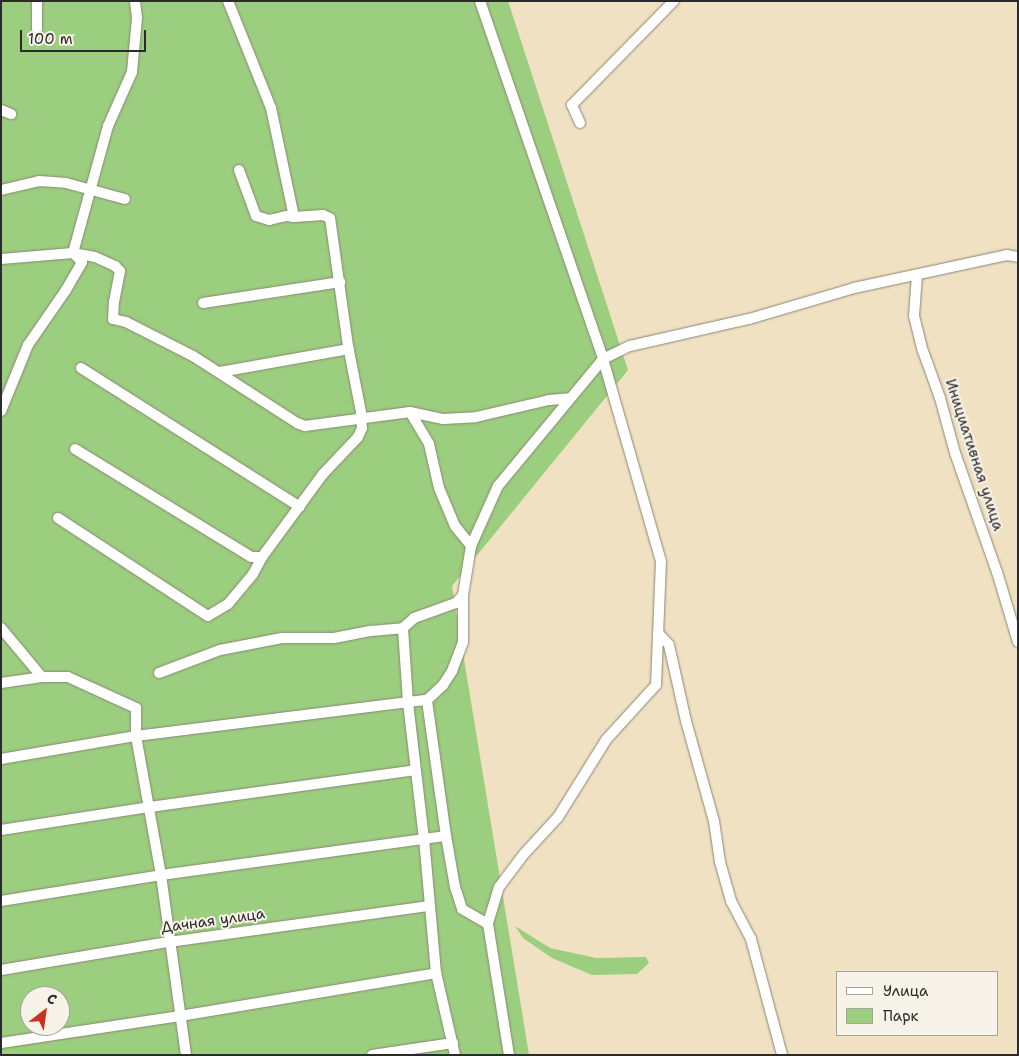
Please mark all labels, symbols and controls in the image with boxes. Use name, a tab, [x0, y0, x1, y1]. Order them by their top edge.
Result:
scale bar	[22, 20, 149, 52]
text: 100 m	[28, 29, 73, 49]
street label: Инициативная улица	[941, 377, 1007, 533]
street label: Дачная улица	[160, 905, 266, 937]
legend	[836, 971, 999, 1036]
text: Улица	[883, 981, 928, 1001]
north arrow	[20, 986, 70, 1036]
text: С	[44, 989, 60, 1009]
text: Парк	[883, 1006, 919, 1026]

